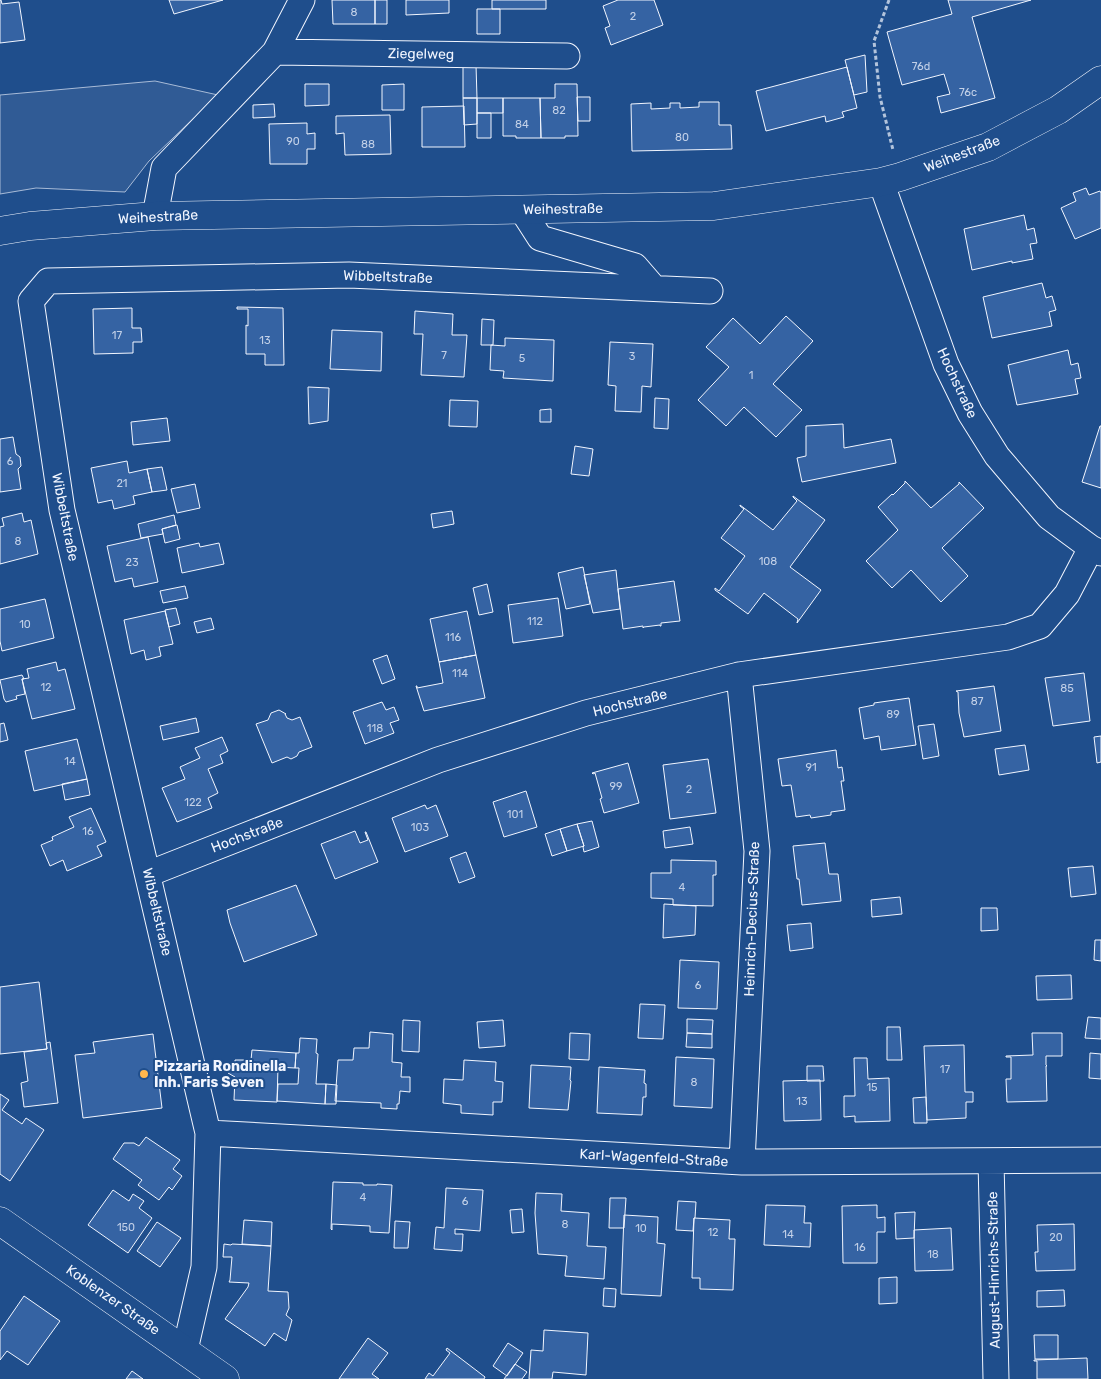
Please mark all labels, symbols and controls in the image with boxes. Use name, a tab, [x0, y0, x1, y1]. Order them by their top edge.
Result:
house number: 8	[351, 6, 358, 19]
house number: 2	[630, 10, 636, 23]
street label: Ziegelweg	[388, 45, 454, 63]
house number: 76d	[912, 60, 930, 73]
house number: 76c	[959, 86, 977, 99]
house number: 82	[552, 104, 566, 117]
house number: 84	[515, 118, 529, 131]
house number: 80	[675, 131, 689, 144]
street label: Weihestraße	[922, 132, 1003, 176]
house number: 90	[286, 135, 300, 148]
house number: 88	[361, 138, 375, 151]
street label: Weihestraße	[523, 200, 603, 218]
street label: Weihestraße	[118, 206, 199, 228]
street label: Wibbeltstraße	[343, 267, 433, 287]
house number: 17	[112, 329, 123, 342]
house number: 13	[259, 334, 271, 347]
street label: Hochstraße	[933, 345, 981, 421]
house number: 7	[441, 349, 447, 362]
house number: 3	[629, 350, 636, 363]
house number: 5	[519, 352, 526, 365]
house number: 1	[749, 369, 753, 382]
house number: 6	[7, 455, 14, 468]
street label: Wibbeltstraße	[48, 471, 82, 563]
house number: 21	[116, 477, 128, 490]
house number: 8	[15, 535, 22, 548]
house number: 108	[759, 555, 777, 568]
house number: 23	[125, 556, 139, 569]
house number: 112	[527, 615, 543, 628]
house number: 10	[19, 618, 31, 631]
house number: 116	[445, 631, 461, 644]
house number: 114	[452, 667, 468, 680]
house number: 12	[40, 681, 52, 694]
house number: 85	[1060, 682, 1074, 695]
street label: Hochstraße	[591, 686, 669, 720]
house number: 87	[971, 695, 984, 708]
house number: 89	[886, 708, 900, 721]
house number: 118	[367, 722, 383, 735]
house number: 14	[64, 755, 76, 768]
house number: 91	[805, 761, 817, 774]
house number: 99	[609, 780, 623, 793]
house number: 2	[686, 783, 692, 796]
house number: 122	[184, 796, 202, 809]
house number: 101	[507, 808, 523, 821]
street label: Hochstraße	[209, 813, 286, 857]
house number: 103	[411, 821, 430, 834]
house number: 16	[82, 825, 94, 838]
street label: Heinrich-Decius-Straße	[741, 841, 763, 997]
street label: Wibbeltstraße	[139, 866, 175, 958]
house number: 4	[679, 881, 686, 894]
house number: 6	[695, 979, 702, 992]
place label: Pizzaria Rondinella Inh. Faris Seven	[154, 1058, 286, 1091]
house number: 17	[940, 1063, 951, 1076]
marker: Pizzaria Rondinella Inh. Faris Seven	[138, 1068, 150, 1080]
house number: 8	[691, 1076, 698, 1089]
house number: 15	[866, 1081, 878, 1094]
house number: 13	[796, 1095, 808, 1108]
street label: Karl-Wagenfeld-Straße	[579, 1146, 729, 1170]
house number: 4	[360, 1191, 367, 1204]
street label: August-Hinrichs-Straße	[984, 1191, 1004, 1349]
house number: 6	[462, 1195, 469, 1208]
house number: 8	[562, 1218, 569, 1231]
house number: 150	[117, 1221, 135, 1234]
house number: 10	[635, 1222, 647, 1235]
house number: 12	[707, 1226, 719, 1239]
house number: 14	[782, 1228, 794, 1241]
house number: 20	[1049, 1231, 1063, 1244]
house number: 16	[854, 1241, 866, 1254]
house number: 18	[927, 1248, 939, 1261]
street label: Koblenzer Straße	[63, 1261, 163, 1339]

